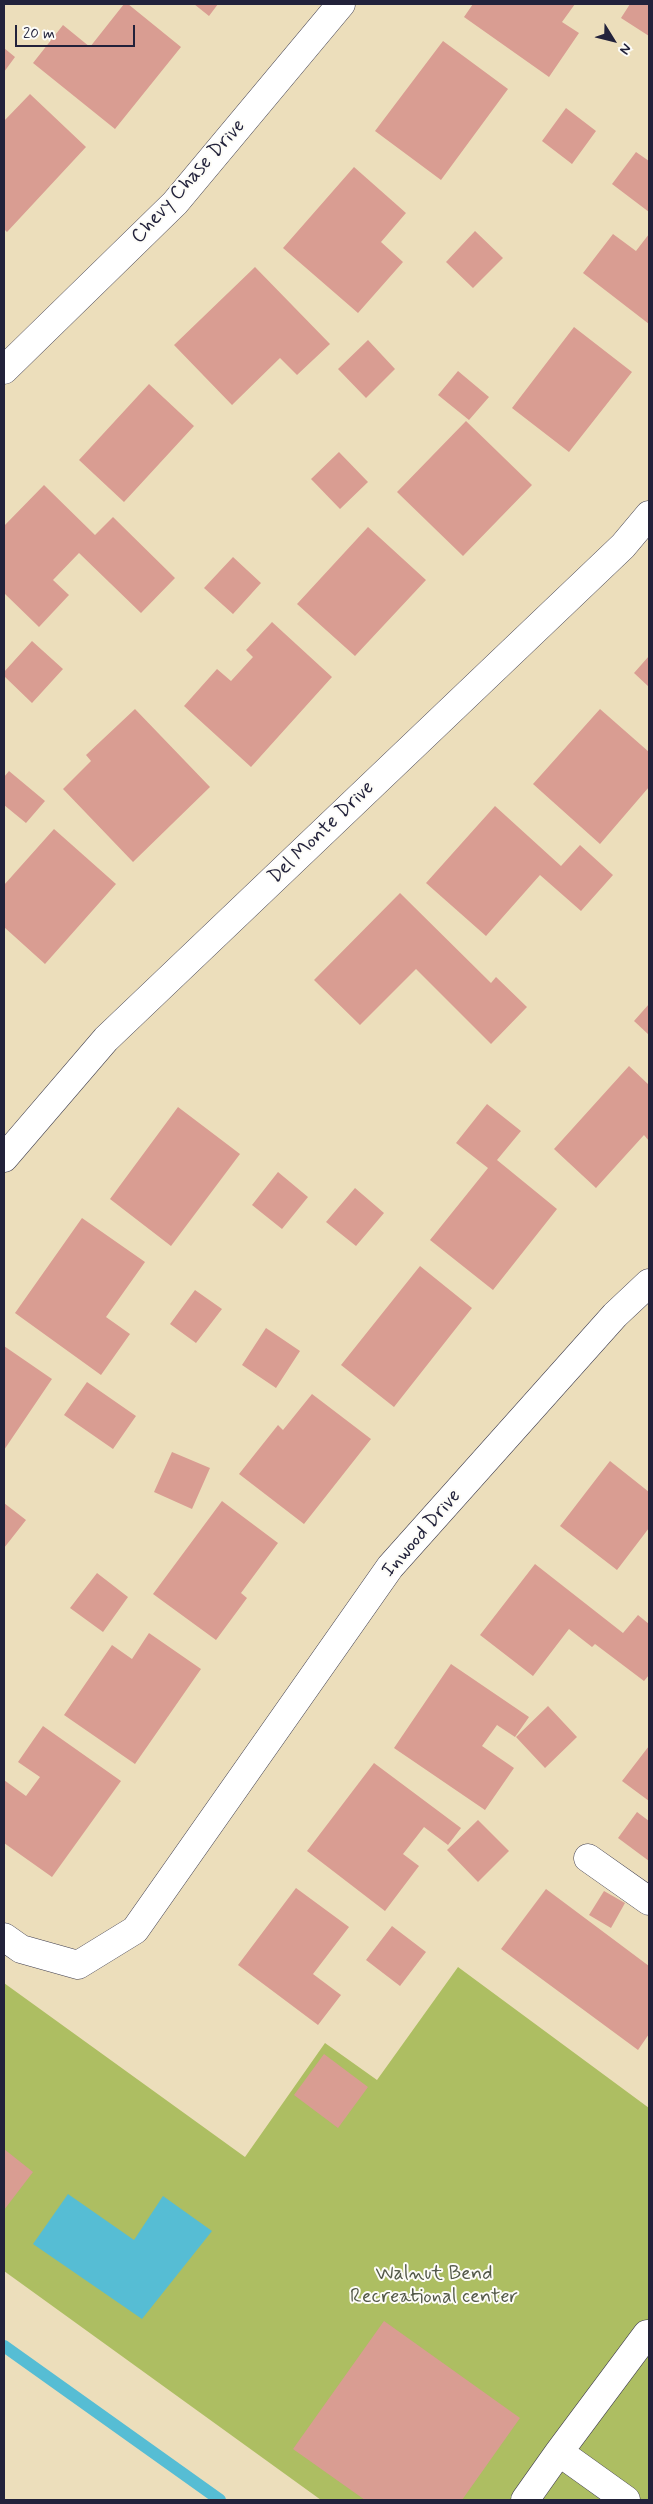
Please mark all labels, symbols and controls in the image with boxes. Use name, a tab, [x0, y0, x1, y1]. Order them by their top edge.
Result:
scale bar	[18, 15, 138, 47]
north arrow	[588, 15, 638, 65]
text: 20 m	[23, 24, 55, 44]
text: N	[615, 40, 635, 58]
street label: Chevy Chase Drive	[127, 115, 251, 249]
street label: Del Monte Drive	[264, 776, 380, 890]
street label: Inwood Drive	[377, 1485, 467, 1583]
park label: Walnut Bend Recreational center	[350, 2263, 518, 2310]

